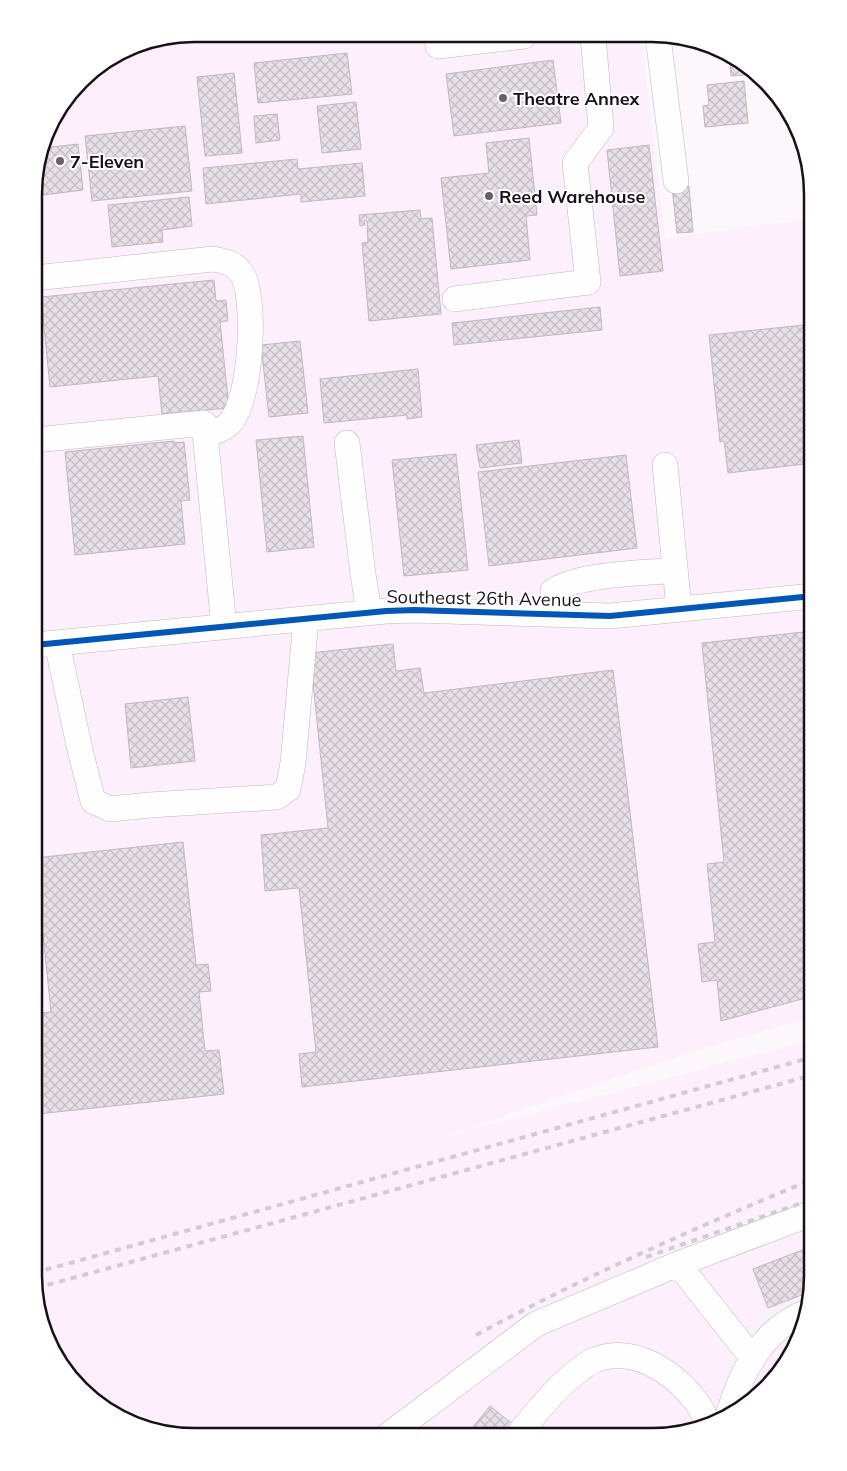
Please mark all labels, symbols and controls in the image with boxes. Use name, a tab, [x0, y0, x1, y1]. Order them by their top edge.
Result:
place label: Theatre Annex	[513, 87, 641, 110]
marker: Theatre Annex	[497, 92, 509, 104]
place label: 7-Eleven	[70, 150, 144, 173]
marker: 7-Eleven	[54, 155, 66, 167]
place label: Reed Warehouse	[499, 185, 646, 208]
marker: Reed Warehouse	[483, 190, 495, 202]
street label: Southeast 26th Avenue	[386, 585, 582, 611]

